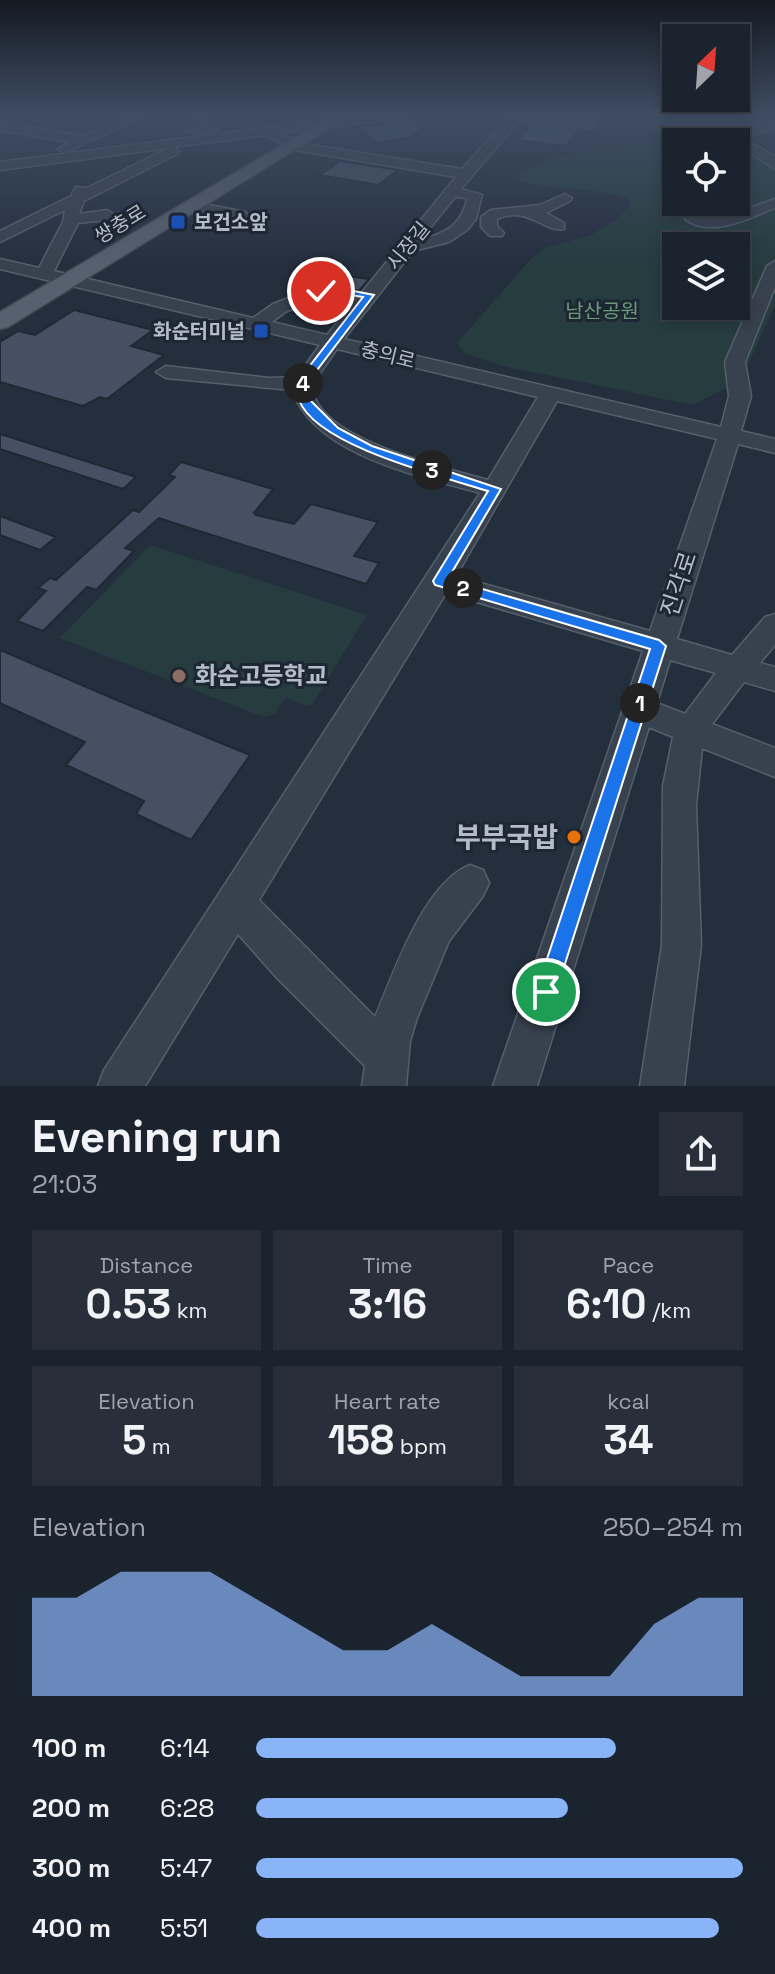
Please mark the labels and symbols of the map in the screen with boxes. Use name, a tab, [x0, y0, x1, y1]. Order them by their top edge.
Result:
north arrow	[662, 24, 750, 112]
street label: 쌍충로	[90, 199, 150, 249]
place label: 보건소앞	[194, 209, 268, 235]
marker: 보건소앞	[169, 213, 187, 231]
street label: 시장길	[381, 216, 435, 276]
pin	[287, 257, 355, 325]
park label: 남산공원	[565, 298, 639, 324]
place label: 화순터미널	[153, 318, 245, 344]
marker: 화순터미널	[252, 322, 270, 340]
street label: 충의로	[358, 336, 418, 374]
pin: 4	[283, 363, 323, 403]
pin: 3	[412, 450, 452, 490]
street label: 진각로	[654, 548, 704, 620]
pin: 2	[443, 568, 483, 608]
place label: 화순고등학교	[195, 660, 327, 691]
marker: 화순고등학교	[170, 667, 188, 685]
pin: 1	[620, 683, 660, 723]
place label: 부부국밥	[455, 819, 558, 855]
marker: 부부국밥	[565, 828, 583, 846]
pin	[512, 958, 580, 1026]

